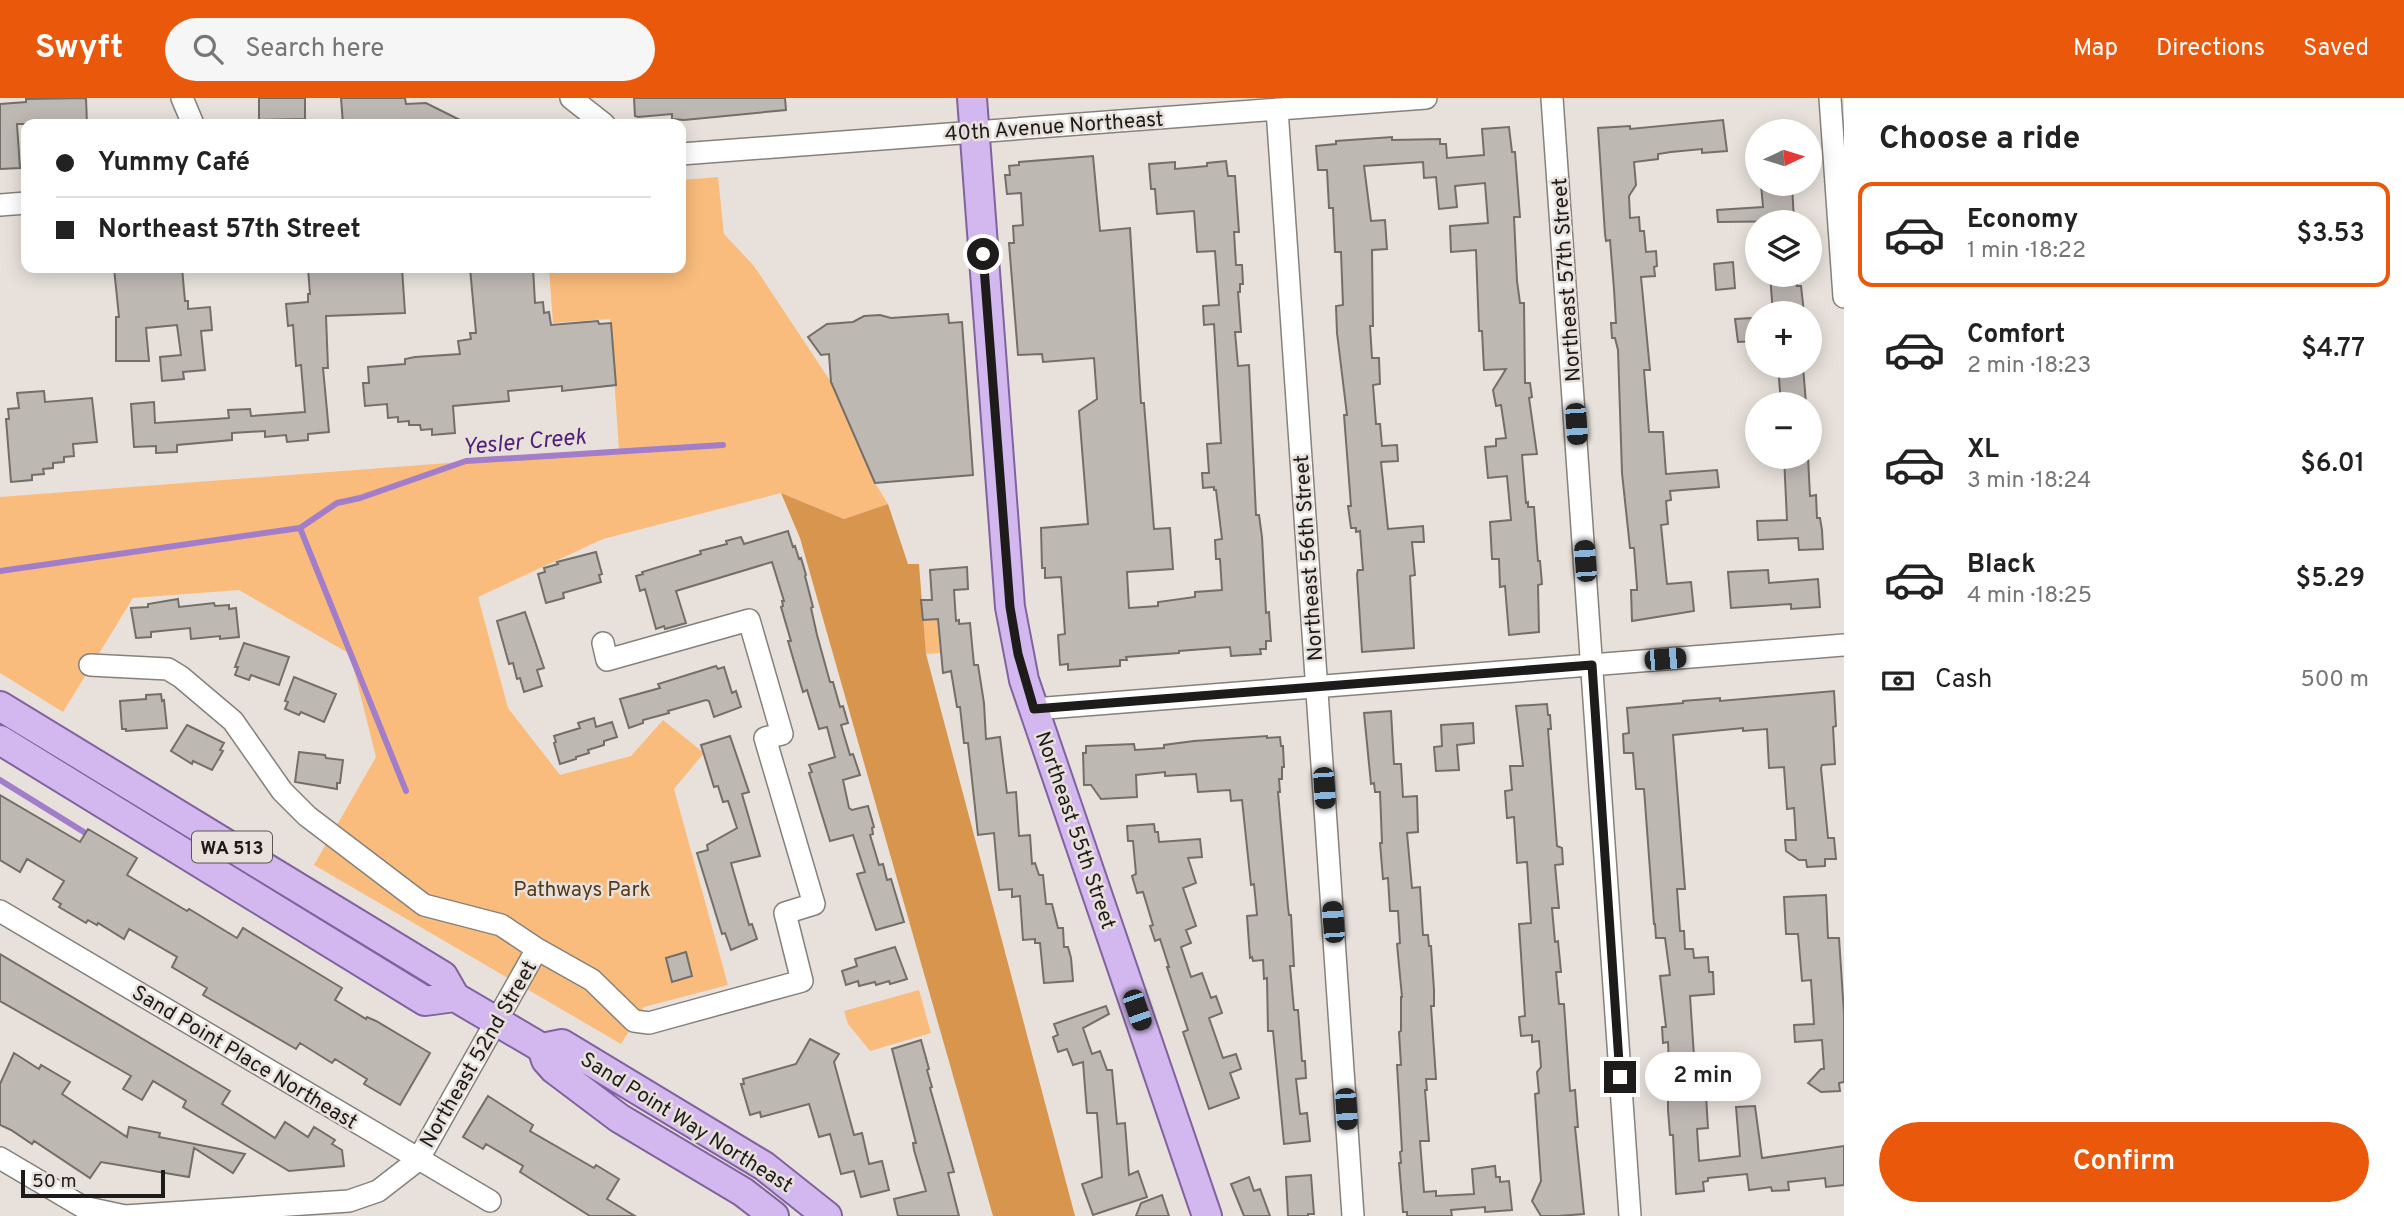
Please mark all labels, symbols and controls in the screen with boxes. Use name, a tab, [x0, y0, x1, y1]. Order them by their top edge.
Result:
search box	[165, 18, 655, 81]
text: Swyft	[35, 28, 123, 70]
icon: search	[189, 30, 227, 68]
text: Search here	[245, 33, 384, 66]
text: Map	[2073, 34, 2118, 64]
text: Directions	[2156, 34, 2265, 64]
text: Saved	[2303, 34, 2369, 64]
street label: 40th Avenue Northeast	[944, 106, 1165, 149]
north arrow	[1745, 119, 1822, 196]
map controls	[1745, 119, 1822, 469]
text: Choose a ride	[1879, 120, 2080, 160]
text: Yummy Café	[98, 147, 250, 180]
street label: Northeast 57th Street	[1547, 177, 1588, 383]
icon: car	[1883, 203, 1946, 266]
text: Economy	[1967, 204, 2078, 237]
button: layers	[1745, 210, 1822, 287]
text: Northeast 57th Street	[98, 214, 361, 247]
text: $3.53	[2297, 218, 2365, 251]
text: 1 min · 18:22	[1967, 237, 2086, 266]
route start	[967, 238, 999, 270]
button: +	[1745, 301, 1822, 378]
icon: car	[1883, 318, 1946, 381]
text: Comfort	[1967, 319, 2065, 352]
text: $4.77	[2301, 333, 2365, 366]
text: 2 min · 18:23	[1967, 352, 2091, 381]
button: −	[1745, 392, 1822, 469]
car	[1565, 402, 1588, 446]
water label: Yesler Creek	[461, 424, 588, 463]
icon: car	[1883, 433, 1946, 496]
text: XL	[1967, 434, 1999, 467]
text: $6.01	[2300, 448, 2365, 481]
street label: Northeast 56th Street	[1289, 454, 1330, 662]
text: 3 min · 18:24	[1967, 467, 2091, 496]
car	[1574, 539, 1597, 583]
icon: car	[1883, 548, 1946, 611]
text: Black	[1967, 549, 2036, 582]
text: $5.29	[2296, 563, 2365, 596]
text: 4 min · 18:25	[1967, 582, 2092, 611]
car	[1644, 647, 1687, 671]
icon: cash	[1879, 662, 1917, 700]
text: Cash	[1935, 664, 1992, 697]
text: 500 m	[2301, 666, 2369, 695]
street label: Northeast 55th Street	[1028, 728, 1121, 933]
car	[1313, 766, 1336, 810]
road number: WA 513	[192, 832, 272, 862]
park label: Pathways Park	[513, 877, 651, 904]
car	[1322, 900, 1345, 944]
street label: Northeast 52nd Street	[415, 956, 544, 1153]
street label: Sand Point Place Northeast	[126, 980, 362, 1137]
car	[1121, 987, 1154, 1033]
street label: Sand Point Way Northeast	[575, 1047, 798, 1200]
callout: 2 min	[1644, 1052, 1760, 1102]
route end	[1604, 1061, 1636, 1093]
text: 2 min	[1673, 1062, 1733, 1091]
car	[1335, 1087, 1358, 1131]
button: Confirm	[1879, 1122, 2369, 1202]
scale bar	[21, 1167, 164, 1199]
text: 50 m	[32, 1170, 77, 1194]

